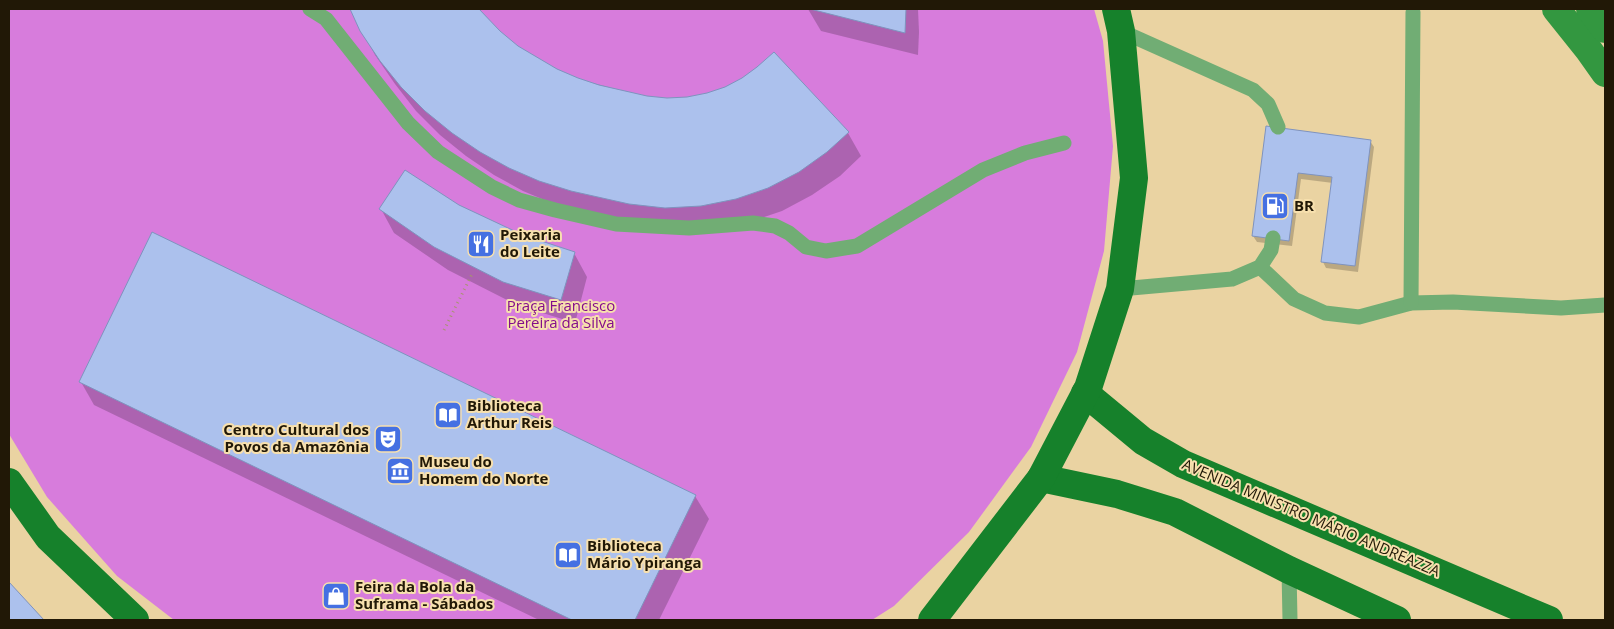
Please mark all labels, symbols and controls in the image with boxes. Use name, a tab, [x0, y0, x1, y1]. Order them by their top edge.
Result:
fuel station icon: BR	[1260, 191, 1290, 221]
place label: BR	[1294, 195, 1314, 215]
place label: Peixaria do Leite	[500, 224, 561, 261]
restaurant icon: Peixaria do Leite	[466, 229, 496, 259]
park label: Praça Francisco Pereira da Silva	[507, 295, 615, 332]
place label: Biblioteca Arthur Reis	[467, 395, 552, 432]
library icon: Biblioteca Arthur Reis	[433, 400, 463, 430]
place label: Centro Cultural dos Povos da Amazônia	[223, 419, 369, 456]
theatre icon: Centro Cultural dos Povos da Amazônia	[373, 424, 403, 454]
place label: Museu do Homem do Norte	[419, 451, 548, 488]
street label: AVENIDA MINISTRO MÁRIO ANDREAZZA	[1179, 453, 1444, 581]
museum icon: Museu do Homem do Norte	[385, 456, 415, 486]
place label: Biblioteca Mário Ypiranga	[587, 535, 701, 572]
library icon: Biblioteca Mário Ypiranga	[553, 540, 583, 570]
place label: Feira da Bola da Suframa - Sábados	[355, 576, 493, 613]
shop icon: Feira da Bola da Suframa - Sábados	[321, 581, 351, 611]

